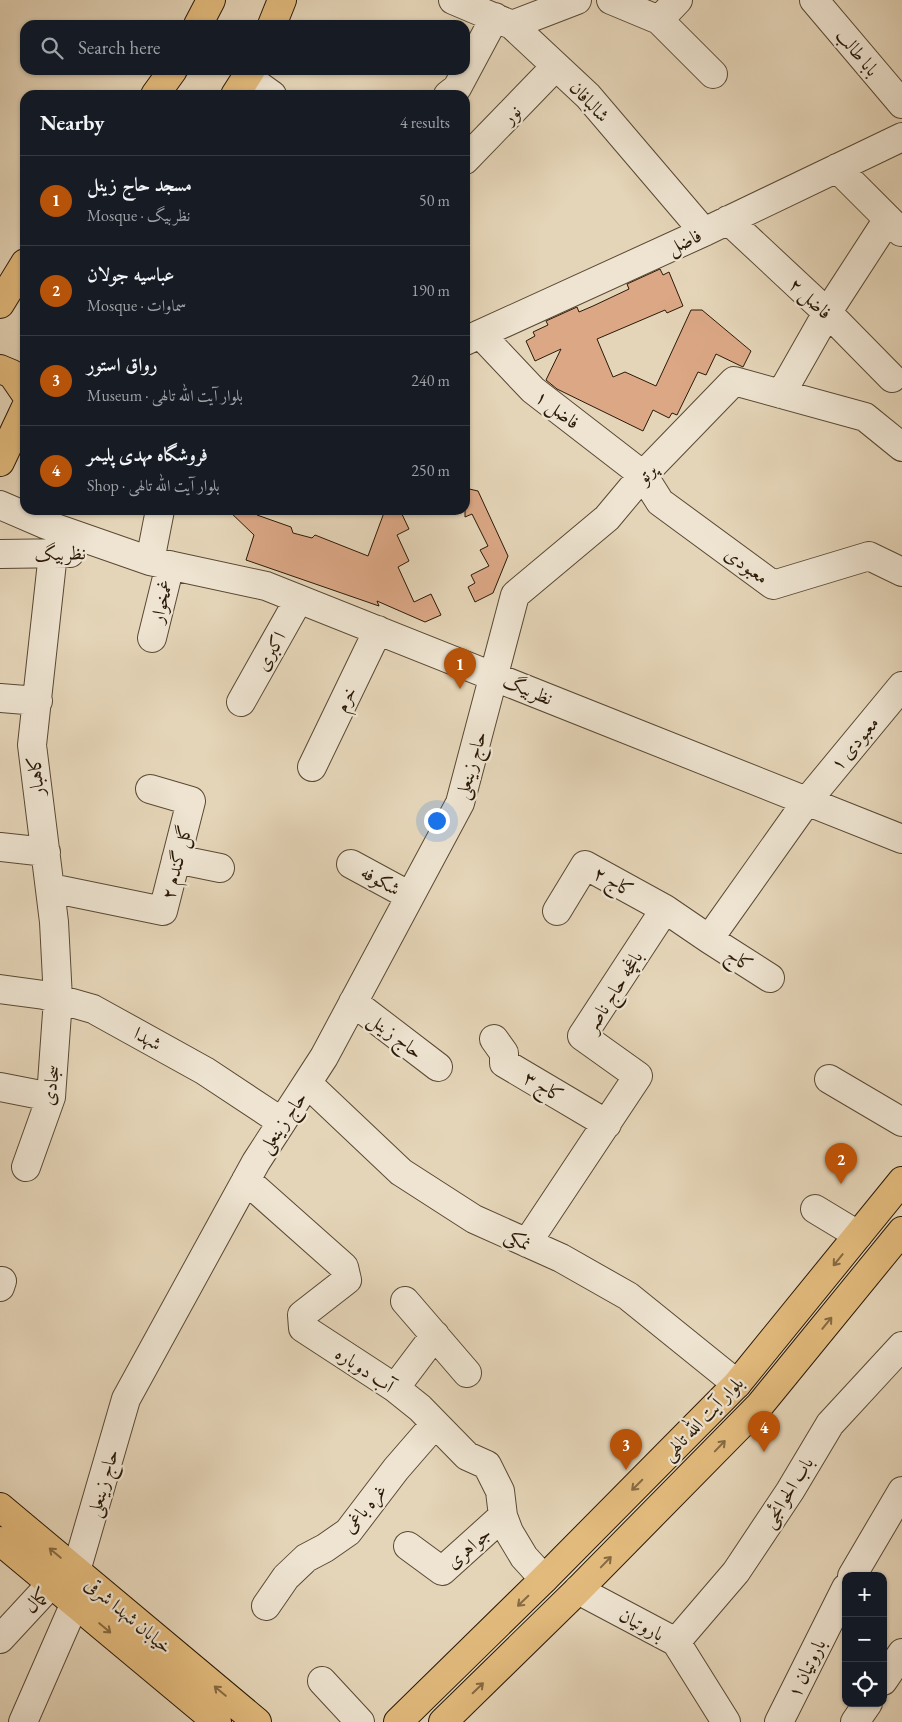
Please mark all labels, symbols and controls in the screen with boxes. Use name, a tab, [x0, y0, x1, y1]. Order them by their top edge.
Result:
search box	[20, 20, 470, 75]
street label: بابا طالب	[830, 23, 885, 81]
icon: search	[38, 34, 66, 62]
text: Search here	[78, 35, 160, 60]
street label: شالبافان	[564, 75, 615, 128]
street label: نور	[495, 99, 527, 131]
text: Nearby	[40, 109, 104, 136]
text: 4 results	[400, 112, 450, 133]
text: مسجد حاج زینل	[87, 172, 192, 197]
text: 1	[52, 190, 60, 211]
text: 50 m	[419, 190, 450, 211]
text: Mosque · نظربیگ	[87, 205, 190, 226]
street label: فاضل	[663, 223, 706, 261]
text: عباسیه جولان	[87, 262, 174, 287]
street label: فاضل ۲	[783, 272, 838, 325]
text: 2	[52, 280, 60, 301]
text: 190 m	[411, 280, 450, 301]
text: Mosque · سماوات	[87, 295, 186, 316]
text: رواق استور	[87, 352, 158, 377]
text: 3	[52, 370, 60, 391]
text: 240 m	[411, 370, 450, 391]
street label: فاضل ۱	[530, 384, 585, 436]
text: Museum · بلوار آیت الله تالهی	[87, 385, 243, 406]
text: فروشگاه مهدی پلیمر	[87, 442, 208, 467]
street label: پرتو	[629, 457, 663, 490]
text: 4	[52, 460, 60, 481]
text: 250 m	[411, 460, 450, 481]
text: Shop · بلوار آیت الله تالهی	[87, 475, 220, 496]
street label: نظربیگ	[34, 540, 86, 567]
street label: معبودی	[720, 541, 774, 590]
street label: غمخوار	[144, 577, 179, 627]
street label: اکبری	[249, 627, 291, 675]
pin: 1	[444, 648, 476, 689]
street label: نظربیگ	[499, 668, 556, 711]
street label: خرم	[329, 682, 366, 718]
street label: معبودی ۱	[824, 711, 884, 776]
street label: حاج زینعلی	[449, 728, 497, 803]
street label: کاهبار	[21, 755, 50, 799]
your location	[424, 808, 450, 834]
street label: گل گندم ۲	[155, 822, 202, 903]
street label: شکوفه	[357, 859, 405, 901]
street label: کاج ۲	[587, 860, 638, 907]
street label: کاج	[719, 942, 758, 982]
street label: باغچه حاج ناصر	[578, 946, 652, 1041]
street label: حاج زینل	[360, 1007, 428, 1068]
street label: شهدا	[129, 1021, 166, 1056]
street label: سجادی	[35, 1063, 66, 1107]
street label: کاج ۳	[517, 1065, 568, 1112]
street label: حاج زینعلی	[253, 1086, 316, 1161]
pin: 2	[825, 1143, 857, 1184]
street label: نمکی	[500, 1223, 535, 1257]
one-way arrow	[833, 1253, 844, 1266]
one-way arrow	[821, 1317, 832, 1330]
street label: آب دوباره	[330, 1341, 401, 1399]
street label: بلوار آیت الله تالهی	[654, 1369, 750, 1467]
pin: 4	[748, 1411, 780, 1452]
pin: 3	[610, 1429, 642, 1470]
one-way arrow	[714, 1440, 726, 1452]
street label: حاج زینعلی	[81, 1446, 129, 1521]
street label: باب الحوائجی	[756, 1452, 820, 1533]
street label: غره باغی	[336, 1478, 393, 1539]
one-way arrow	[631, 1479, 643, 1492]
street label: جواهری	[440, 1521, 496, 1574]
one-way arrow	[48, 1548, 61, 1559]
one-way arrow	[600, 1556, 612, 1568]
street label: خیابان شهدا شرقی	[80, 1571, 178, 1659]
map controls	[842, 1572, 887, 1707]
button: +	[842, 1572, 887, 1617]
street label: کمال	[18, 1582, 55, 1619]
one-way arrow	[516, 1595, 529, 1607]
street label: باروتیان	[615, 1602, 669, 1647]
button: −	[842, 1617, 887, 1662]
one-way arrow	[98, 1622, 111, 1634]
street label: ۱ باروتیان	[782, 1635, 831, 1702]
button: locate	[842, 1662, 887, 1707]
one-way arrow	[472, 1682, 484, 1694]
one-way arrow	[214, 1685, 227, 1696]

